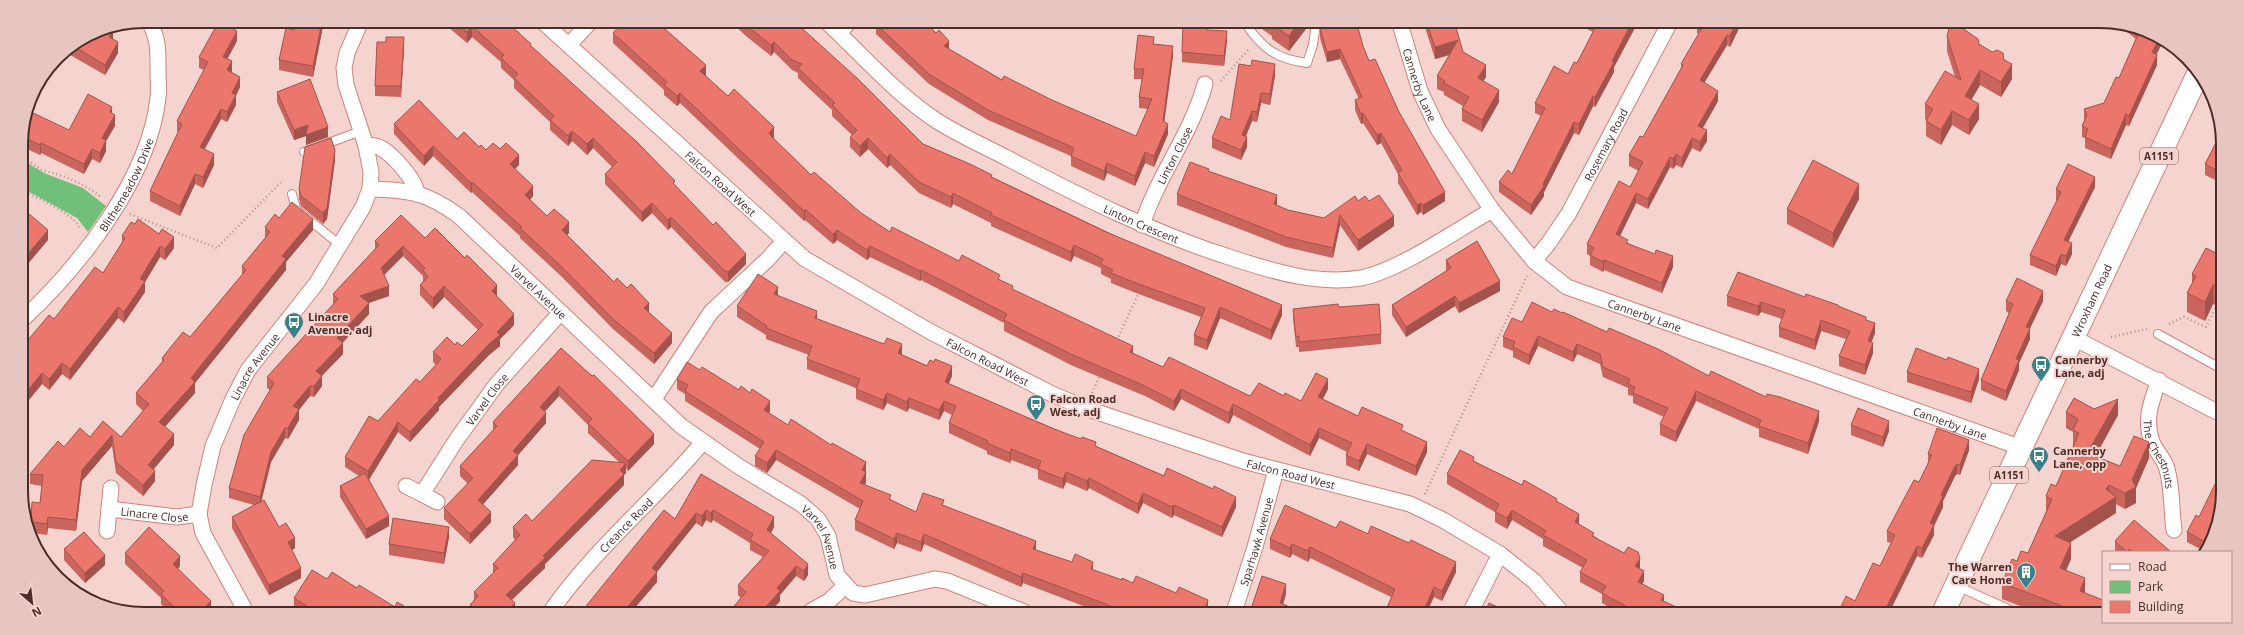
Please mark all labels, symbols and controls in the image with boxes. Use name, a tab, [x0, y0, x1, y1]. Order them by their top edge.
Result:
street label: Cannerby Lane	[1400, 46, 1441, 124]
street label: Rosemary Road	[1580, 105, 1631, 183]
street label: Linton Close	[1153, 124, 1195, 187]
street label: Blithemeadow Drive	[95, 136, 156, 234]
street label: Falcon Road West	[682, 147, 760, 219]
road number: A1151	[2140, 148, 2178, 164]
street label: Linton Crescent	[1101, 200, 1181, 246]
street label: Varvel Avenue	[507, 261, 570, 322]
street label: Wroxham Road	[2067, 261, 2115, 339]
street label: Cannerby Lane	[1606, 295, 1684, 334]
place label: Linacre Avenue, adj	[308, 309, 372, 337]
bus stop icon: Linacre Avenue, adj	[283, 311, 305, 339]
street label: Linacre Avenue	[226, 329, 282, 402]
street label: Falcon Road West	[944, 334, 1032, 389]
place label: Cannerby Lane, adj	[2055, 352, 2109, 380]
bus stop icon: Cannerby Lane, adj	[2030, 354, 2052, 382]
street label: Varvel Close	[462, 369, 511, 428]
place label: Falcon Road West, adj	[1050, 391, 1116, 419]
bus stop icon: Falcon Road West, adj	[1025, 393, 1047, 421]
street label: Cannerby Lane	[1911, 403, 1989, 443]
street label: The Chestnuts	[2141, 420, 2178, 490]
place label: Cannerby Lane, opp	[2053, 443, 2107, 471]
bus stop icon: Cannerby Lane, opp	[2028, 445, 2050, 473]
street label: Falcon Road West	[1245, 455, 1337, 492]
road number: A1151	[1990, 467, 2028, 483]
street label: Creance Road	[595, 494, 656, 556]
street label: Sparhawk Avenue	[1236, 495, 1276, 588]
street label: Varvel Avenue	[799, 501, 843, 571]
street label: Linacre Close	[120, 503, 189, 524]
legend	[2102, 551, 2232, 623]
text: Road	[2138, 558, 2167, 575]
place label: The Warren Care Home	[1948, 559, 2012, 587]
building icon: The Warren Care Home	[2015, 561, 2037, 589]
text: Park	[2138, 578, 2164, 595]
north arrow	[12, 583, 52, 623]
text: Building	[2138, 598, 2184, 615]
text: N	[29, 604, 44, 621]

